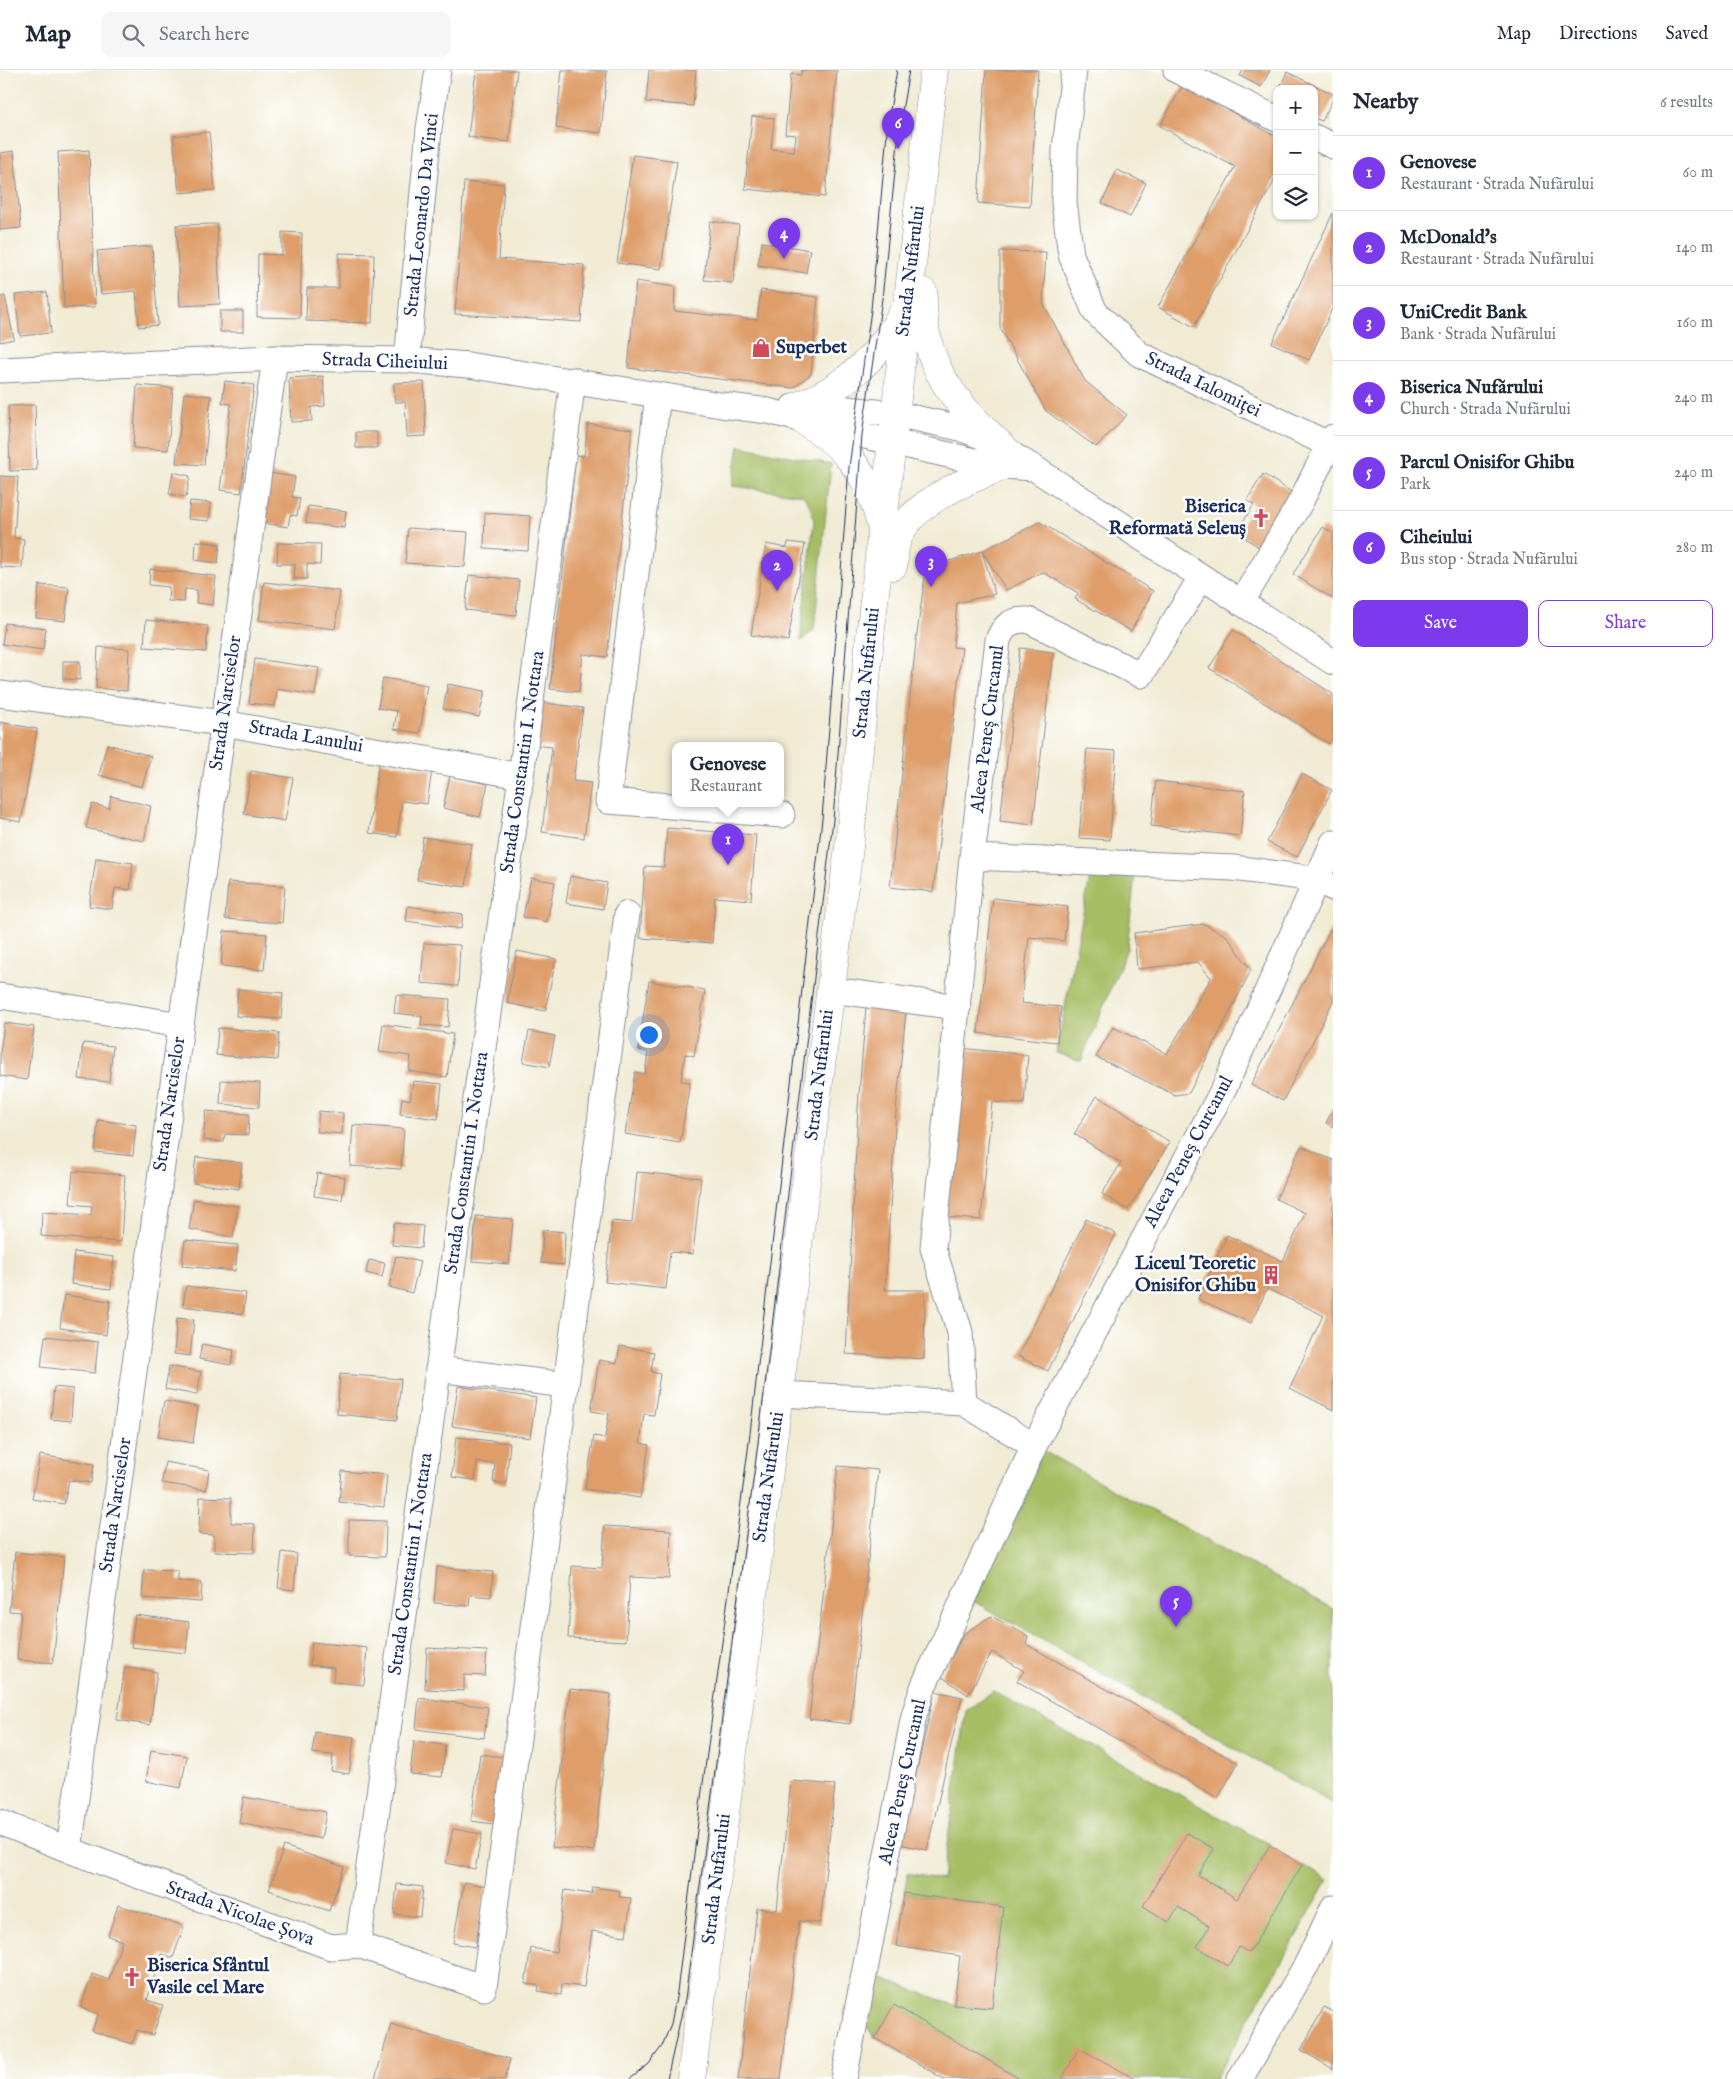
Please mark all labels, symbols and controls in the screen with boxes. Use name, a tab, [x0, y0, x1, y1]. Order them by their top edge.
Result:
search box	[101, 12, 451, 57]
text: Map	[25, 19, 71, 50]
icon: search	[119, 21, 147, 49]
text: Search here	[159, 23, 250, 47]
text: Map	[1497, 23, 1531, 46]
text: Directions	[1559, 23, 1637, 46]
text: Saved	[1665, 23, 1708, 46]
map controls	[1273, 85, 1318, 220]
button: +	[1273, 85, 1318, 130]
text: Nearby	[1353, 89, 1418, 116]
text: 6 results	[1660, 93, 1713, 113]
pin: 6	[882, 108, 914, 149]
street label: Strada Leonardo Da Vinci	[399, 112, 445, 318]
button: −	[1273, 130, 1318, 175]
text: Genovese	[1400, 151, 1476, 175]
text: 1	[1366, 163, 1372, 183]
text: 60 m	[1683, 163, 1713, 183]
button: layers	[1273, 175, 1318, 220]
text: Restaurant · Strada Nufărului	[1400, 175, 1594, 195]
street label: Strada Nufărului	[891, 204, 931, 338]
pin: 4	[768, 218, 800, 259]
text: McDonald's	[1400, 226, 1497, 250]
text: 2	[1365, 238, 1373, 258]
text: 140 m	[1675, 238, 1713, 258]
text: Restaurant · Strada Nufărului	[1400, 250, 1594, 270]
text: UniCredit Bank	[1400, 301, 1527, 325]
text: 3	[1366, 313, 1372, 333]
text: 160 m	[1677, 313, 1713, 333]
text: Bank · Strada Nufărului	[1400, 325, 1556, 345]
place label: Superbet	[776, 336, 847, 360]
shop icon: Superbet	[750, 337, 772, 359]
street label: Strada Ialomiței	[1141, 347, 1265, 423]
street label: Strada Ciheiului	[322, 348, 448, 376]
text: Biserica Nufărului	[1400, 376, 1543, 400]
text: 4	[1365, 388, 1373, 408]
text: 240 m	[1674, 388, 1713, 408]
text: Church · Strada Nufărului	[1400, 400, 1571, 420]
text: Parcul Onisifor Ghibu	[1400, 451, 1574, 475]
text: 5	[1366, 463, 1372, 483]
text: 240 m	[1674, 463, 1713, 483]
text: Park	[1400, 475, 1430, 495]
place label: Biserica Reformată Seleuș	[1108, 495, 1247, 541]
church icon: Biserica Reformată Seleuș	[1250, 507, 1272, 529]
text: Ciheiului	[1400, 526, 1472, 550]
text: 6	[1366, 538, 1372, 558]
text: 280 m	[1676, 538, 1713, 558]
pin: 3	[915, 546, 947, 587]
pin: 2	[761, 550, 793, 591]
text: Bus stop · Strada Nufărului	[1400, 550, 1578, 570]
button: Save	[1353, 600, 1528, 647]
button: Share	[1538, 600, 1713, 647]
street label: Strada Nufărului	[848, 606, 886, 740]
street label: Strada Narciselor	[205, 634, 247, 772]
street label: Aleea Peneș Curcanul	[966, 643, 1010, 815]
street label: Strada Constantin I. Nottara	[496, 649, 551, 875]
street label: Strada Lanului	[247, 715, 365, 759]
popup	[672, 742, 784, 807]
text: Genovese	[690, 753, 766, 777]
text: Restaurant	[690, 777, 762, 797]
pin: 1	[712, 824, 744, 865]
street label: Strada Nufărului	[800, 1008, 840, 1142]
your location	[636, 1022, 662, 1048]
street label: Strada Narciselor	[149, 1035, 191, 1173]
street label: Strada Constantin I. Nottara	[440, 1050, 495, 1276]
street label: Aleea Peneș Curcanul	[1138, 1071, 1240, 1233]
place label: Liceul Teoretic Onisifor Ghibu	[1135, 1252, 1256, 1298]
building icon: Liceul Teoretic Onisifor Ghibu	[1260, 1264, 1282, 1286]
street label: Strada Nufărului	[748, 1410, 790, 1544]
street label: Strada Narciselor	[95, 1436, 137, 1574]
street label: Strada Constantin I. Nottara	[384, 1451, 439, 1677]
pin: 5	[1160, 1586, 1192, 1627]
street label: Aleea Peneș Curcanul	[874, 1696, 932, 1868]
street label: Strada Nufărului	[697, 1812, 737, 1946]
street label: Strada Nicolae Șova	[163, 1876, 318, 1952]
place label: Biserica Sfântul Vasile cel Mare	[146, 1954, 270, 2000]
church icon: Biserica Sfântul Vasile cel Mare	[121, 1966, 143, 1988]

